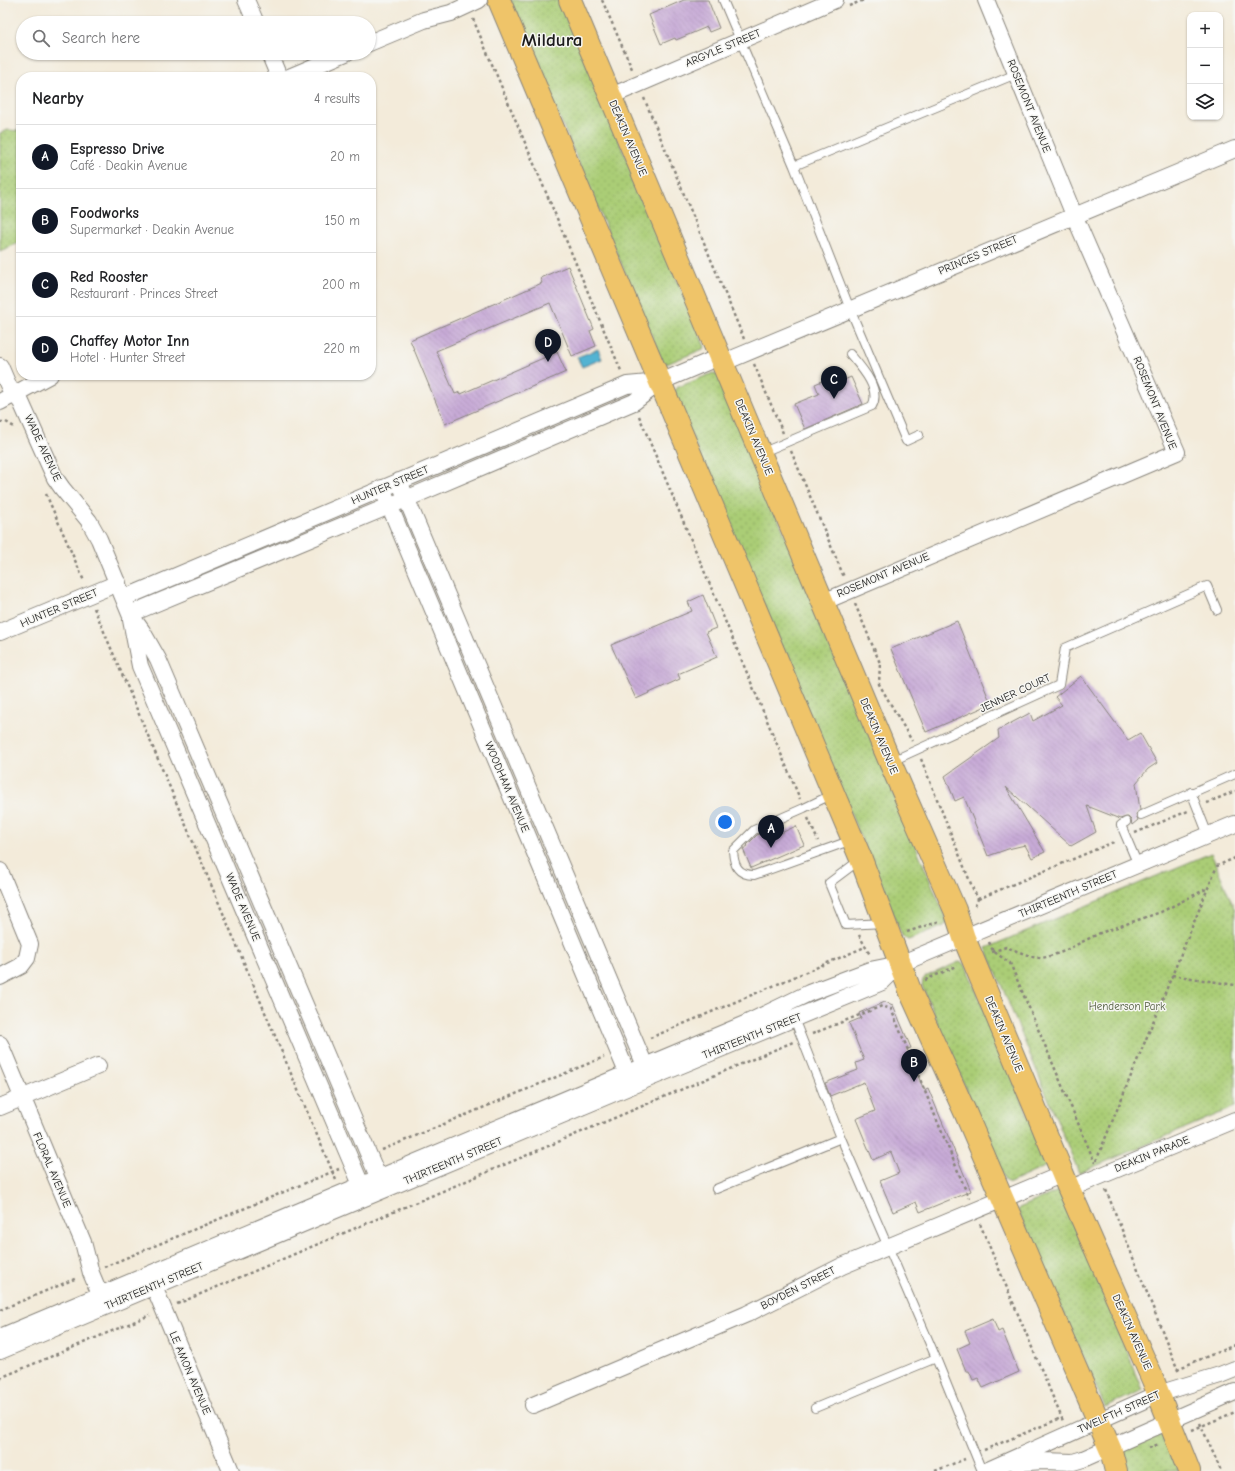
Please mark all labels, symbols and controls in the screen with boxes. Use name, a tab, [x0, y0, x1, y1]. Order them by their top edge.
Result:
map controls	[1187, 12, 1223, 120]
button: +	[1187, 12, 1223, 48]
search box	[16, 16, 376, 60]
street label: ARGYLE STREET	[683, 26, 763, 70]
icon: search	[30, 27, 52, 49]
text: Search here	[62, 29, 140, 47]
district label: Mildura	[522, 29, 582, 51]
button: −	[1187, 48, 1223, 84]
street label: ROSEMONT AVENUE	[1004, 58, 1054, 155]
button: layers	[1187, 84, 1223, 120]
text: Nearby	[32, 89, 83, 108]
text: 4 results	[314, 91, 360, 106]
street label: DEAKIN AVENUE	[606, 98, 650, 178]
text: Espresso Drive	[70, 140, 164, 158]
text: A	[41, 149, 49, 164]
text: 20 m	[330, 149, 360, 164]
text: Café · Deakin Avenue	[70, 158, 187, 173]
text: Foodworks	[70, 204, 139, 222]
text: B	[41, 213, 49, 228]
text: 150 m	[325, 213, 360, 228]
text: Supermarket · Deakin Avenue	[70, 222, 234, 237]
street label: PRINCES STREET	[936, 232, 1020, 278]
text: Red Rooster	[70, 268, 148, 286]
text: C	[41, 277, 49, 292]
text: 200 m	[322, 277, 360, 292]
text: Restaurant · Princes Street	[70, 286, 217, 301]
pin: D	[535, 329, 561, 362]
text: Chaffey Motor Inn	[70, 332, 189, 350]
text: D	[41, 341, 49, 356]
text: 220 m	[323, 341, 360, 356]
text: Hotel · Hunter Street	[70, 350, 185, 365]
street label: ROSEMONT AVENUE	[1130, 355, 1180, 452]
pin: C	[821, 366, 847, 399]
street label: DEAKIN AVENUE	[732, 397, 776, 477]
street label: WADE AVENUE	[22, 412, 64, 484]
street label: HUNTER STREET	[349, 463, 431, 507]
street label: ROSEMONT AVENUE	[835, 550, 932, 600]
street label: HUNTER STREET	[18, 586, 100, 630]
street label: JENNER COURT	[977, 671, 1053, 715]
street label: DEAKIN AVENUE	[857, 696, 901, 776]
street label: WOODHAM AVENUE	[482, 740, 532, 835]
your location	[715, 812, 735, 832]
pin: A	[758, 815, 784, 848]
street label: THIRTEENTH STREET	[1017, 867, 1119, 921]
street label: WADE AVENUE	[223, 871, 263, 943]
street label: DEAKIN AVENUE	[982, 994, 1026, 1074]
park label: Henderson Park	[1089, 1000, 1166, 1013]
street label: THIRTEENTH STREET	[701, 1010, 804, 1062]
pin: B	[901, 1049, 927, 1082]
street label: FLORAL AVENUE	[30, 1130, 74, 1210]
street label: DEAKIN PARADE	[1113, 1133, 1192, 1175]
street label: THIRTEENTH STREET	[402, 1134, 504, 1188]
street label: THIRTEENTH STREET	[103, 1259, 205, 1313]
street label: BOYDEN STREET	[759, 1263, 838, 1312]
street label: DEAKIN AVENUE	[1110, 1292, 1155, 1372]
street label: LE AMON AVENUE	[167, 1329, 214, 1417]
street label: TWELFTH STREET	[1076, 1388, 1162, 1436]

